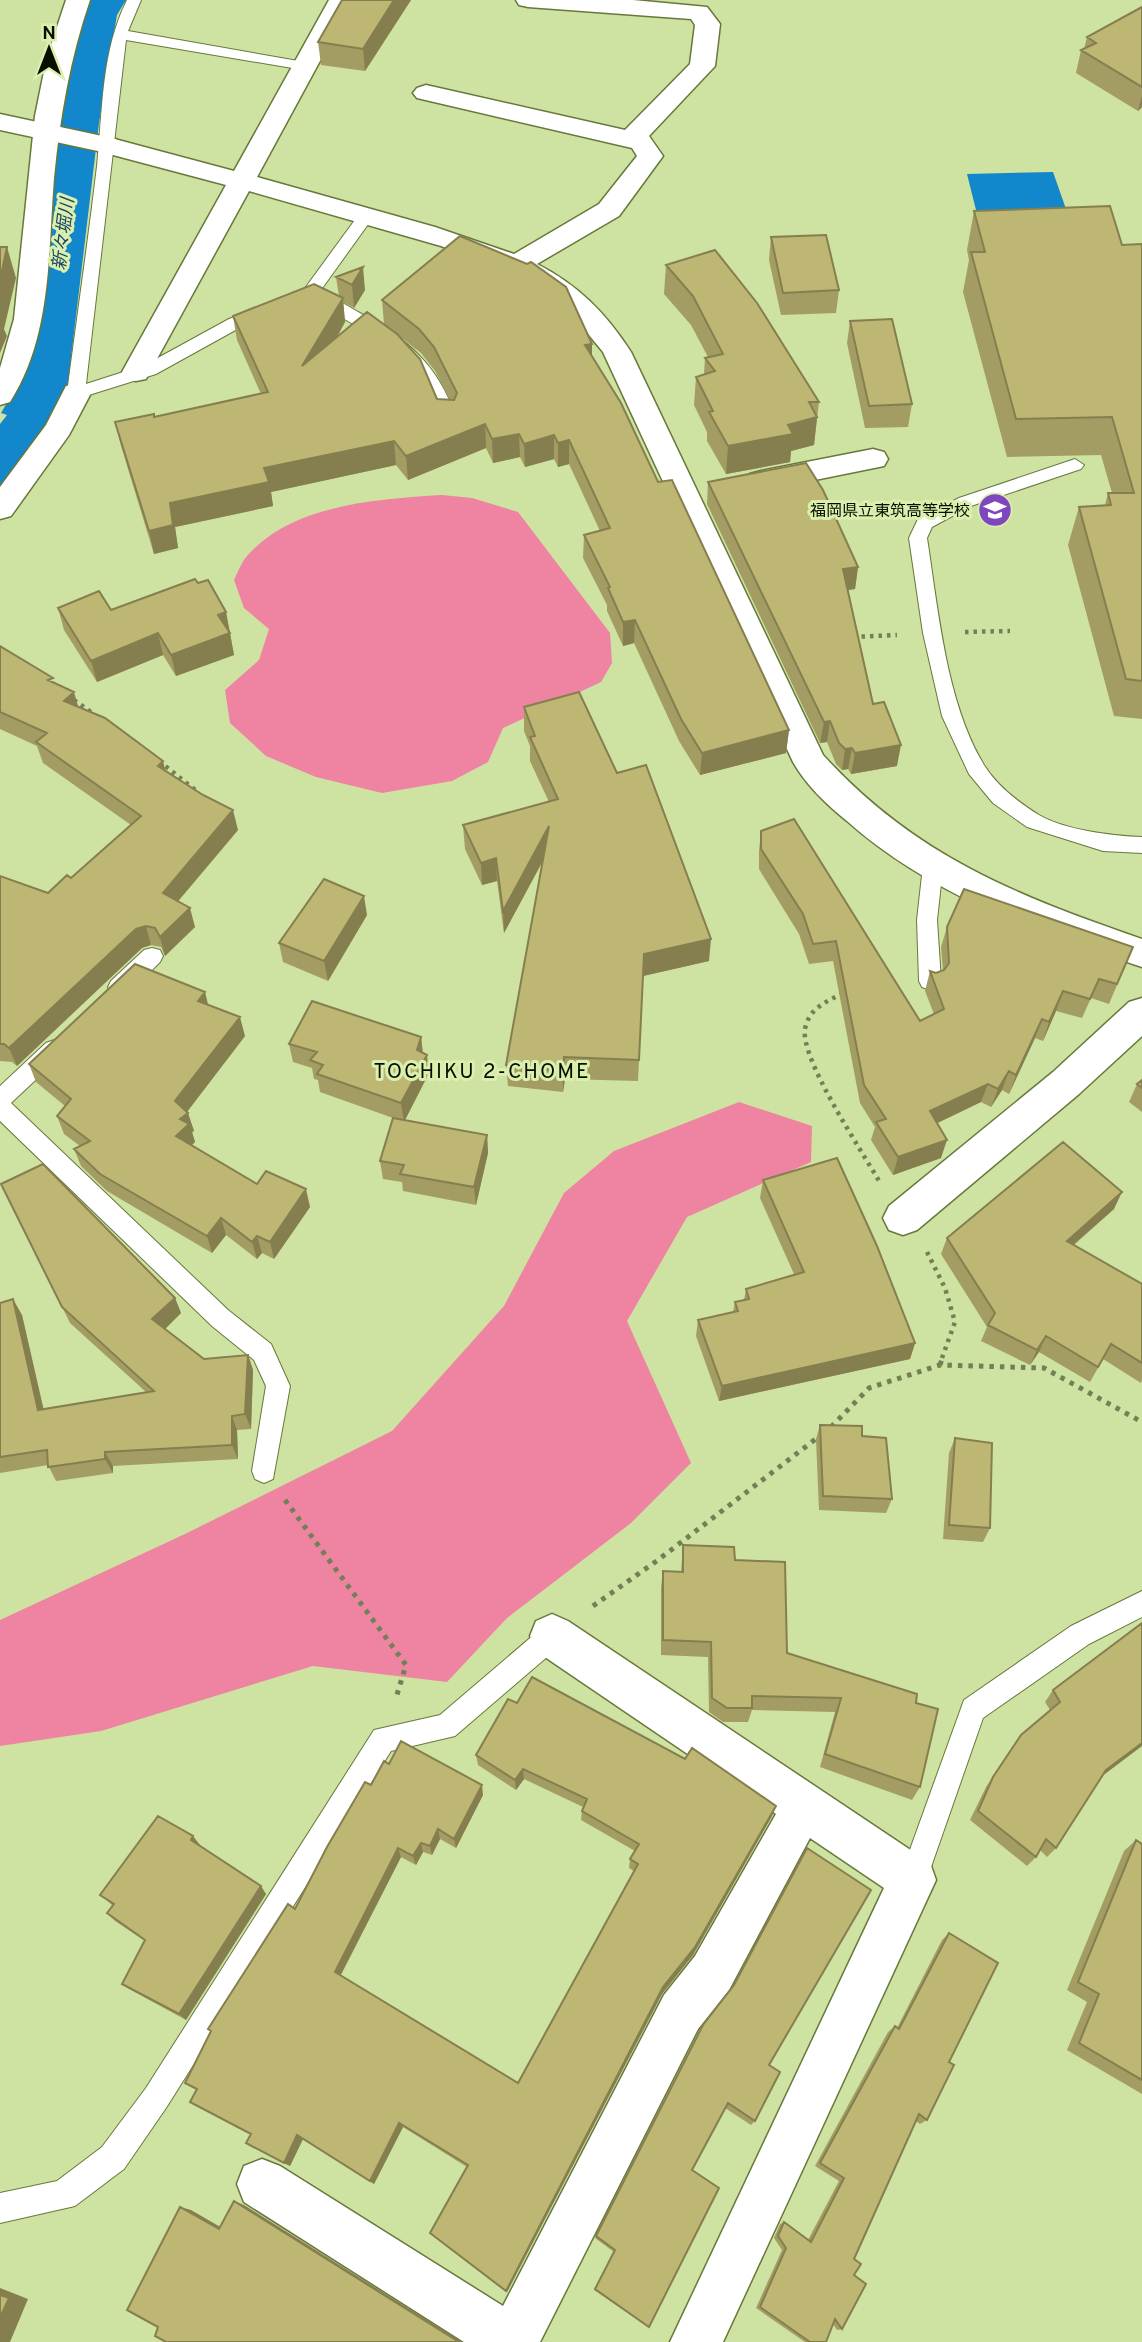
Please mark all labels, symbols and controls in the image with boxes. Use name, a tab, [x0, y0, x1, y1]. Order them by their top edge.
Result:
north arrow	[14, 14, 84, 84]
text: N	[42, 22, 56, 46]
water label: 新々堀川	[49, 195, 81, 271]
school or university icon: 福岡県立東筑高等学校	[976, 491, 1014, 529]
place label: 福岡県立東筑高等学校	[810, 502, 970, 522]
district label: TOCHIKU 2-CHOME	[373, 1059, 591, 1086]

